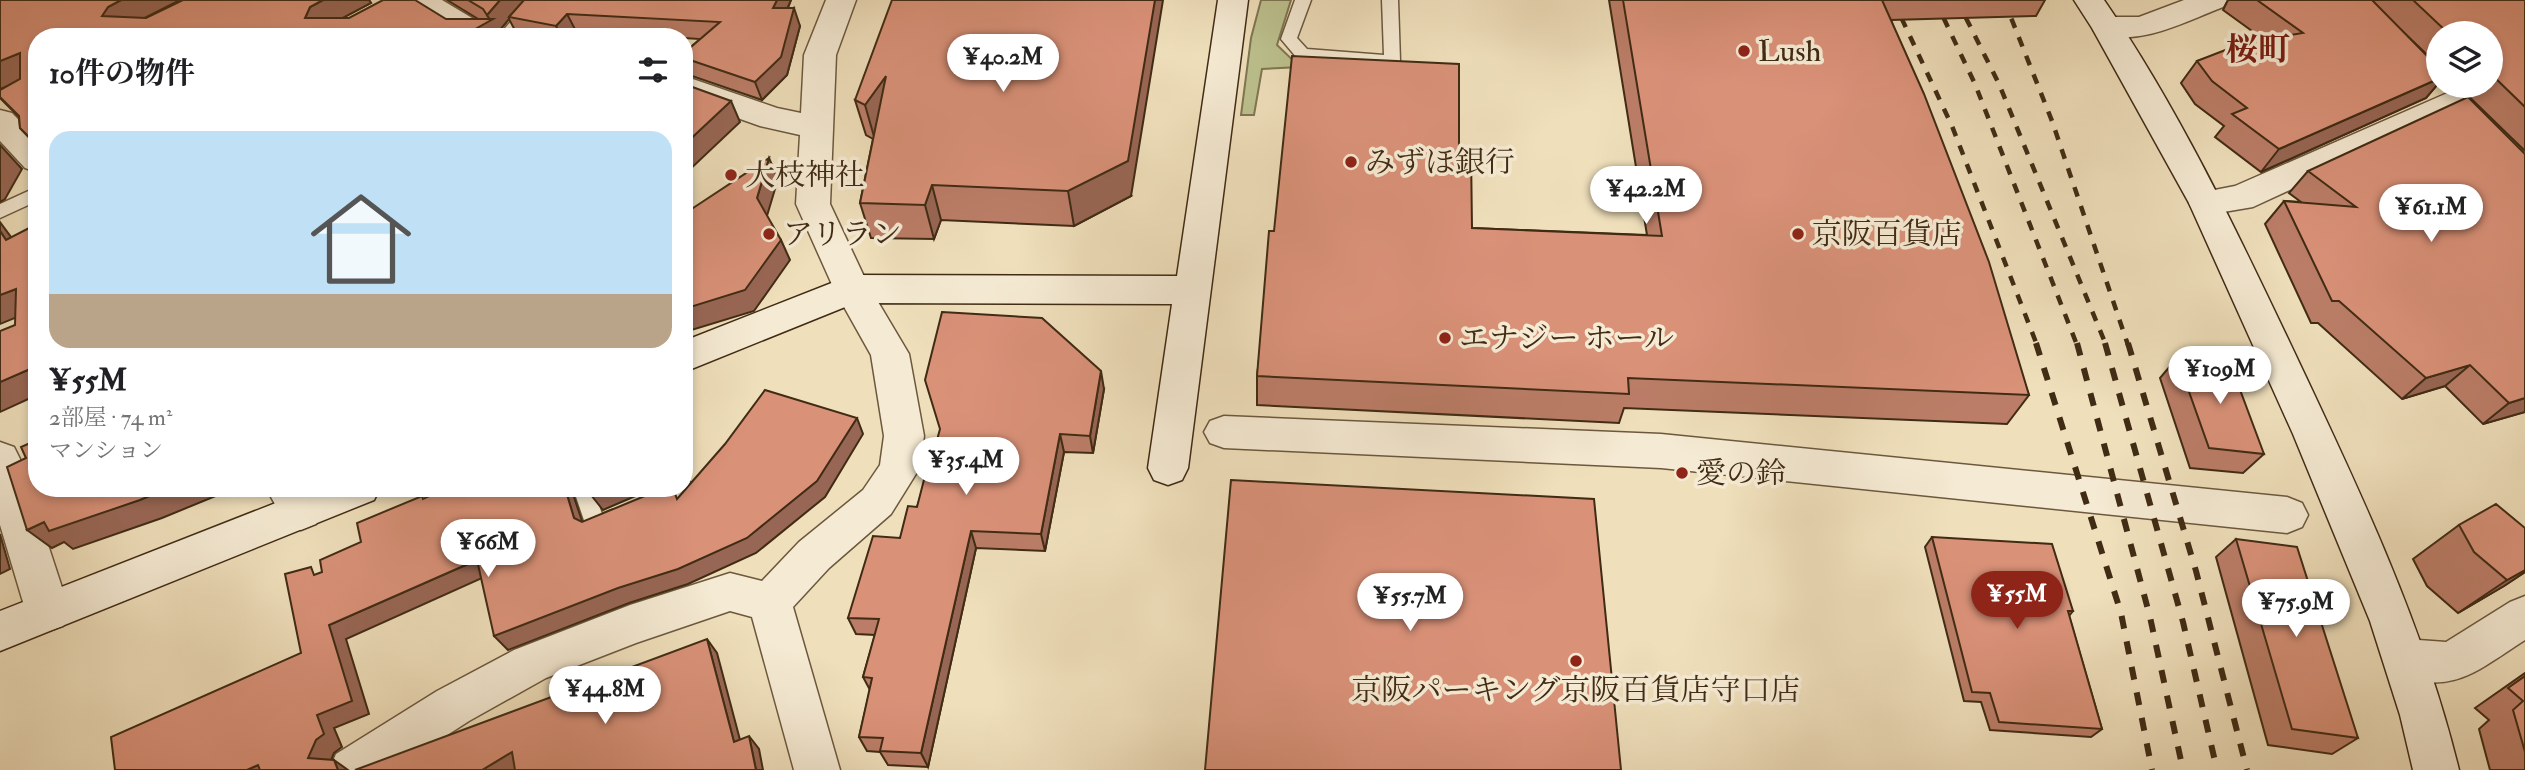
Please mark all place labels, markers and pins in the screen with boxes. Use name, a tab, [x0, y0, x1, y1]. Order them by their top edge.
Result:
place label: Lush	[1758, 33, 1821, 70]
pin: ¥40.2M	[946, 34, 1060, 94]
marker: Lush	[1736, 43, 1752, 59]
place label: みずほ銀行	[1365, 144, 1515, 181]
marker: みずほ銀行	[1343, 154, 1359, 170]
place label: 大枝神社	[745, 157, 865, 194]
pin: ¥42.2M	[1589, 166, 1703, 226]
marker: 大枝神社	[723, 167, 739, 183]
pin: ¥61.1M	[2374, 184, 2488, 244]
place label: アリラン	[783, 216, 902, 253]
place label: 京阪百貨店	[1812, 216, 1962, 253]
marker: アリラン	[761, 226, 777, 242]
marker: 京阪百貨店	[1790, 226, 1806, 242]
place label: エナジー ホール	[1459, 320, 1674, 357]
marker: エナジー ホール	[1437, 330, 1453, 346]
pin: ¥109M	[2171, 346, 2269, 406]
pin: ¥35.4M	[909, 438, 1023, 497]
place label: 愛の鈴	[1696, 455, 1786, 492]
marker: 愛の鈴	[1674, 465, 1690, 481]
pin: ¥66M	[447, 520, 529, 579]
pin: ¥55M	[1976, 572, 2058, 631]
pin: ¥55.7M	[1353, 574, 1467, 633]
pin: ¥75.9M	[2239, 580, 2353, 639]
marker: 京阪パーキング京阪百貨店守口店	[1568, 653, 1584, 669]
pin: ¥44.8M	[548, 666, 662, 726]
place label: 京阪パーキング京阪百貨店守口店	[1351, 672, 1801, 709]

